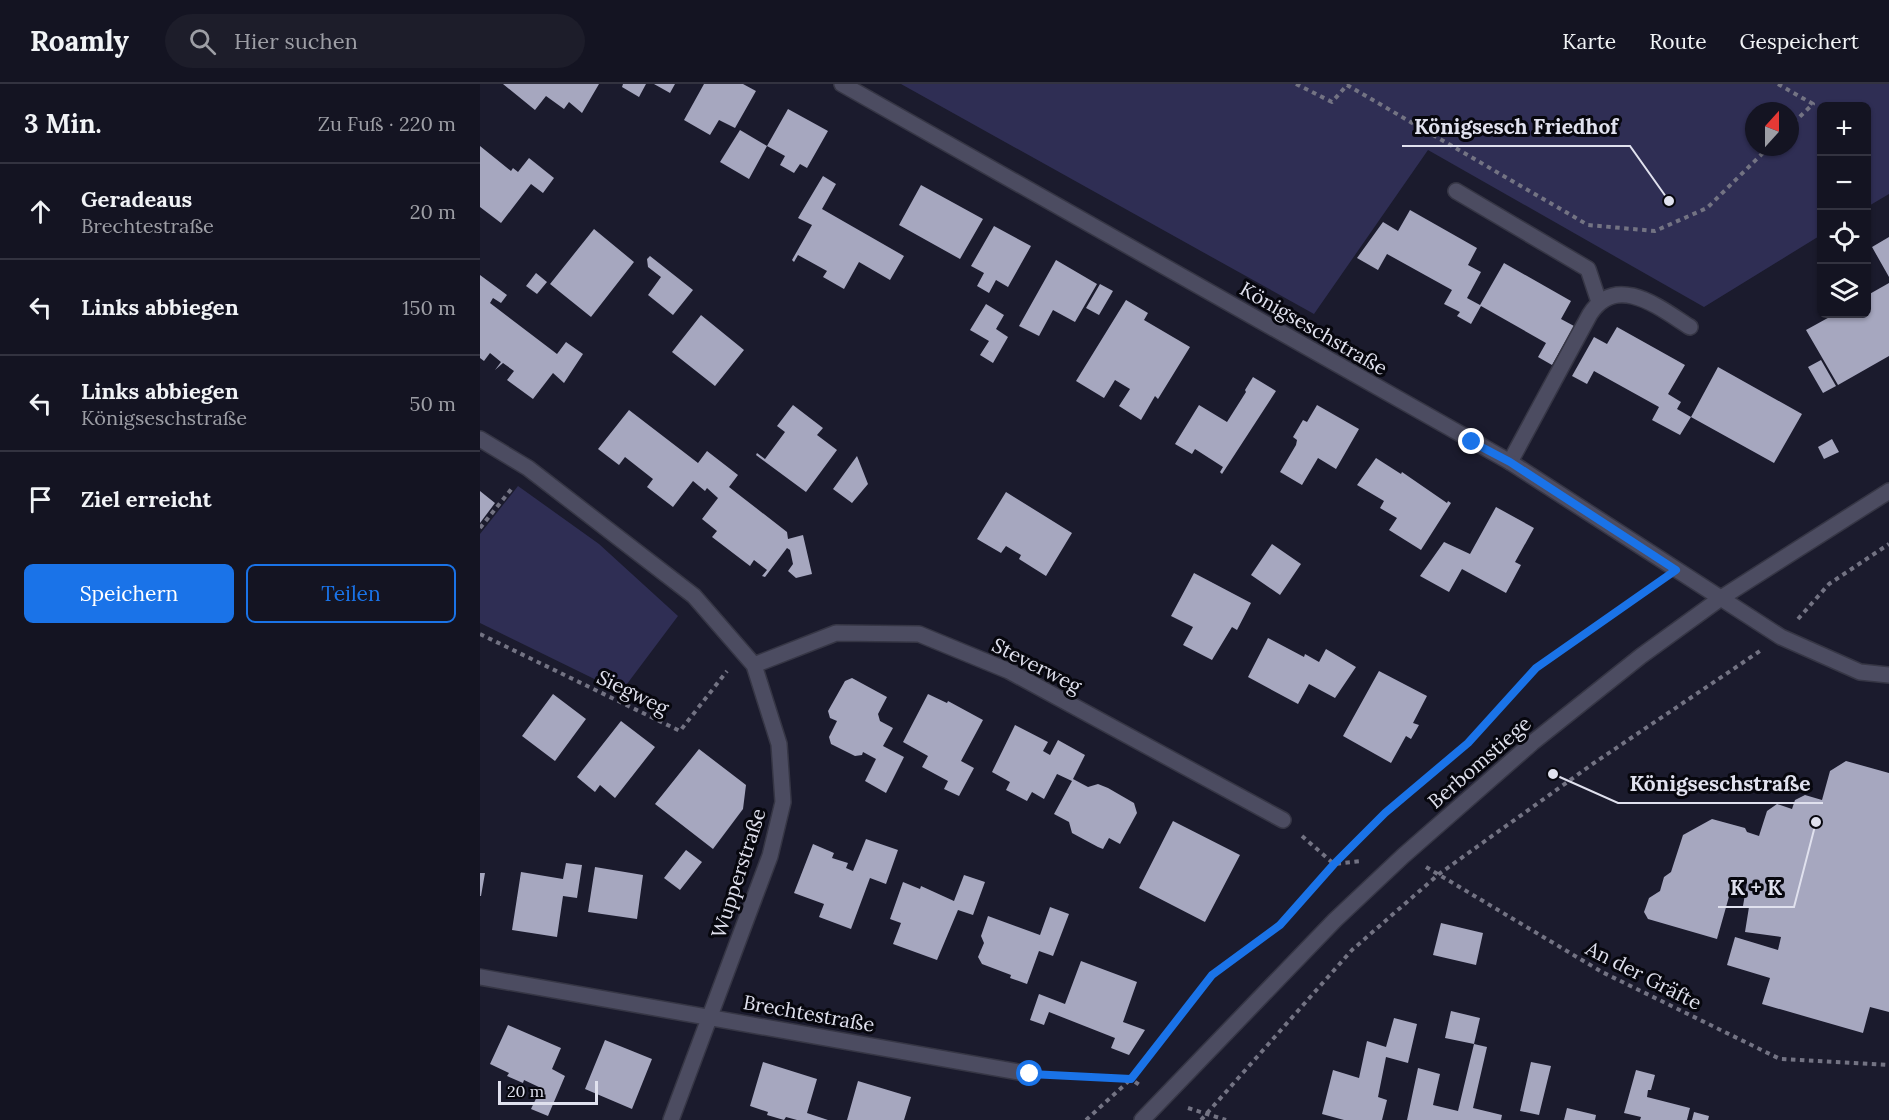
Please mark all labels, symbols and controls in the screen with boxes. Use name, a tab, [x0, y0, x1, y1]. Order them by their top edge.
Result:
search box	[165, 14, 585, 68]
text: Roamly	[30, 23, 129, 59]
icon: search	[186, 25, 219, 58]
text: Hier suchen	[234, 27, 358, 55]
text: Karte	[1562, 28, 1616, 55]
text: Route	[1649, 28, 1707, 55]
text: Gespeichert	[1740, 28, 1859, 55]
north arrow	[1745, 102, 1799, 156]
map controls	[1817, 102, 1871, 318]
button: +	[1817, 102, 1871, 156]
text: 3 Min.	[24, 107, 102, 140]
callout: Königsesch Friedhof	[1402, 107, 1630, 146]
text: Zu Fuß · 220 m	[318, 111, 456, 136]
text: Königsesch Friedhof	[1414, 113, 1619, 140]
button: −	[1817, 156, 1871, 210]
text: Geradeaus	[81, 185, 192, 213]
icon: ahead	[24, 195, 57, 228]
text: 20 m	[410, 199, 456, 224]
button: locate	[1817, 210, 1871, 264]
text: Brechtestraße	[81, 213, 214, 238]
button: layers	[1817, 264, 1871, 318]
street label: Königseschstraße	[1236, 276, 1392, 380]
icon: left	[24, 291, 57, 324]
text: Links abbiegen	[81, 293, 239, 321]
text: 150 m	[402, 295, 456, 320]
text: Links abbiegen	[81, 377, 239, 405]
icon: left	[24, 387, 57, 420]
text: 50 m	[410, 391, 456, 416]
text: Königseschstraße	[81, 405, 247, 430]
route end	[1458, 428, 1484, 454]
icon: arrive	[24, 483, 57, 516]
text: Ziel erreicht	[81, 485, 212, 513]
button: Speichern	[24, 564, 234, 623]
button: Teilen	[246, 564, 456, 623]
street label: Steverweg	[988, 632, 1087, 699]
street label: Siegweg	[593, 664, 674, 720]
street label: Berbomstiege	[1422, 710, 1536, 814]
callout: Königseschstraße	[1618, 764, 1823, 803]
text: Königseschstraße	[1629, 770, 1811, 797]
street label: Wupperstraße	[705, 805, 771, 941]
callout: K + K	[1718, 868, 1794, 907]
text: K + K	[1730, 874, 1782, 901]
street label: An der Gräfte	[1581, 935, 1706, 1015]
street label: Brechtestraße	[741, 989, 877, 1037]
route start	[1016, 1060, 1042, 1086]
scale bar	[498, 1078, 598, 1106]
text: 20 m	[507, 1081, 544, 1101]

